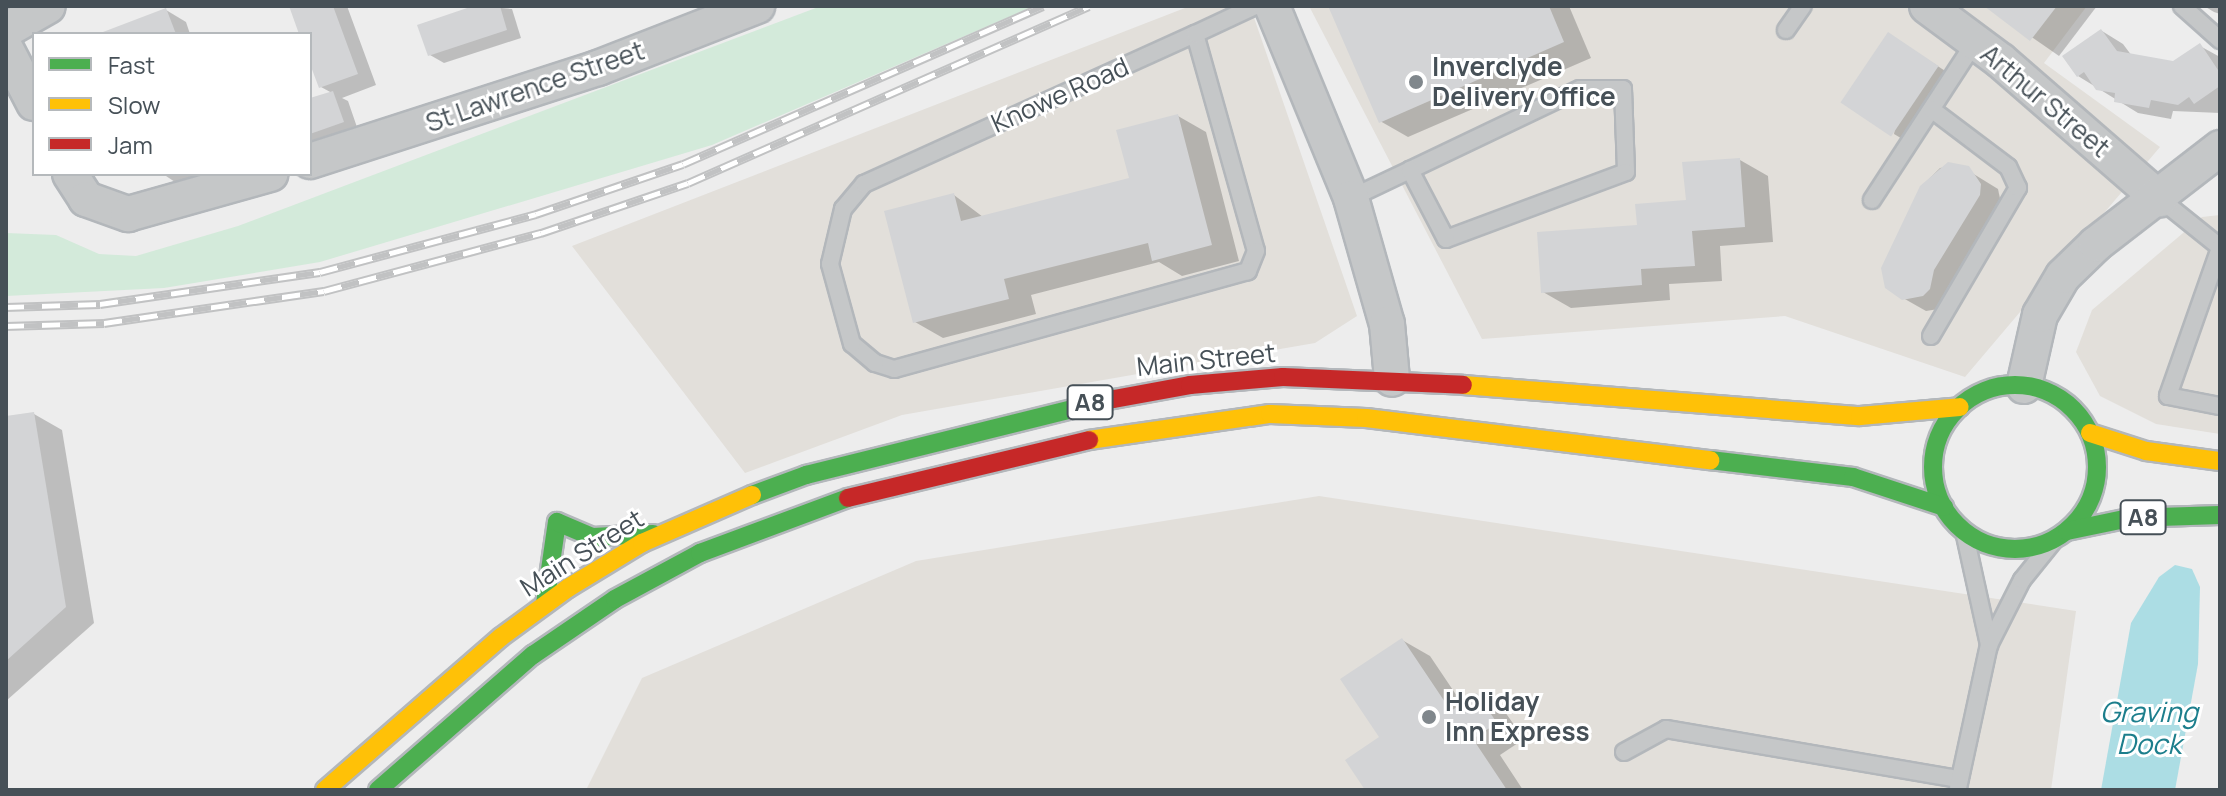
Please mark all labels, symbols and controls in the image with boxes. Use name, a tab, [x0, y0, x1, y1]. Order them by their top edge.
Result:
legend	[32, 32, 312, 176]
street label: St Lawrence Street	[422, 35, 648, 139]
street label: Arthur Street	[1974, 38, 2116, 164]
text: Fast	[108, 48, 155, 81]
street label: Knowe Road	[986, 51, 1134, 139]
place label: Inverclyde Delivery Office	[1432, 51, 1616, 112]
marker: Inverclyde Delivery Office	[1407, 73, 1425, 91]
text: Slow	[108, 88, 161, 121]
text: Jam	[108, 128, 153, 161]
street label: Main Street	[1135, 337, 1277, 383]
road number: A8	[1066, 382, 1114, 422]
road number: A8	[2119, 497, 2167, 537]
street label: Main Street	[515, 503, 649, 603]
place label: Holiday Inn Express	[1445, 686, 1590, 748]
water label: Graving Dock	[2100, 694, 2198, 760]
marker: Holiday Inn Express	[1420, 708, 1438, 726]

